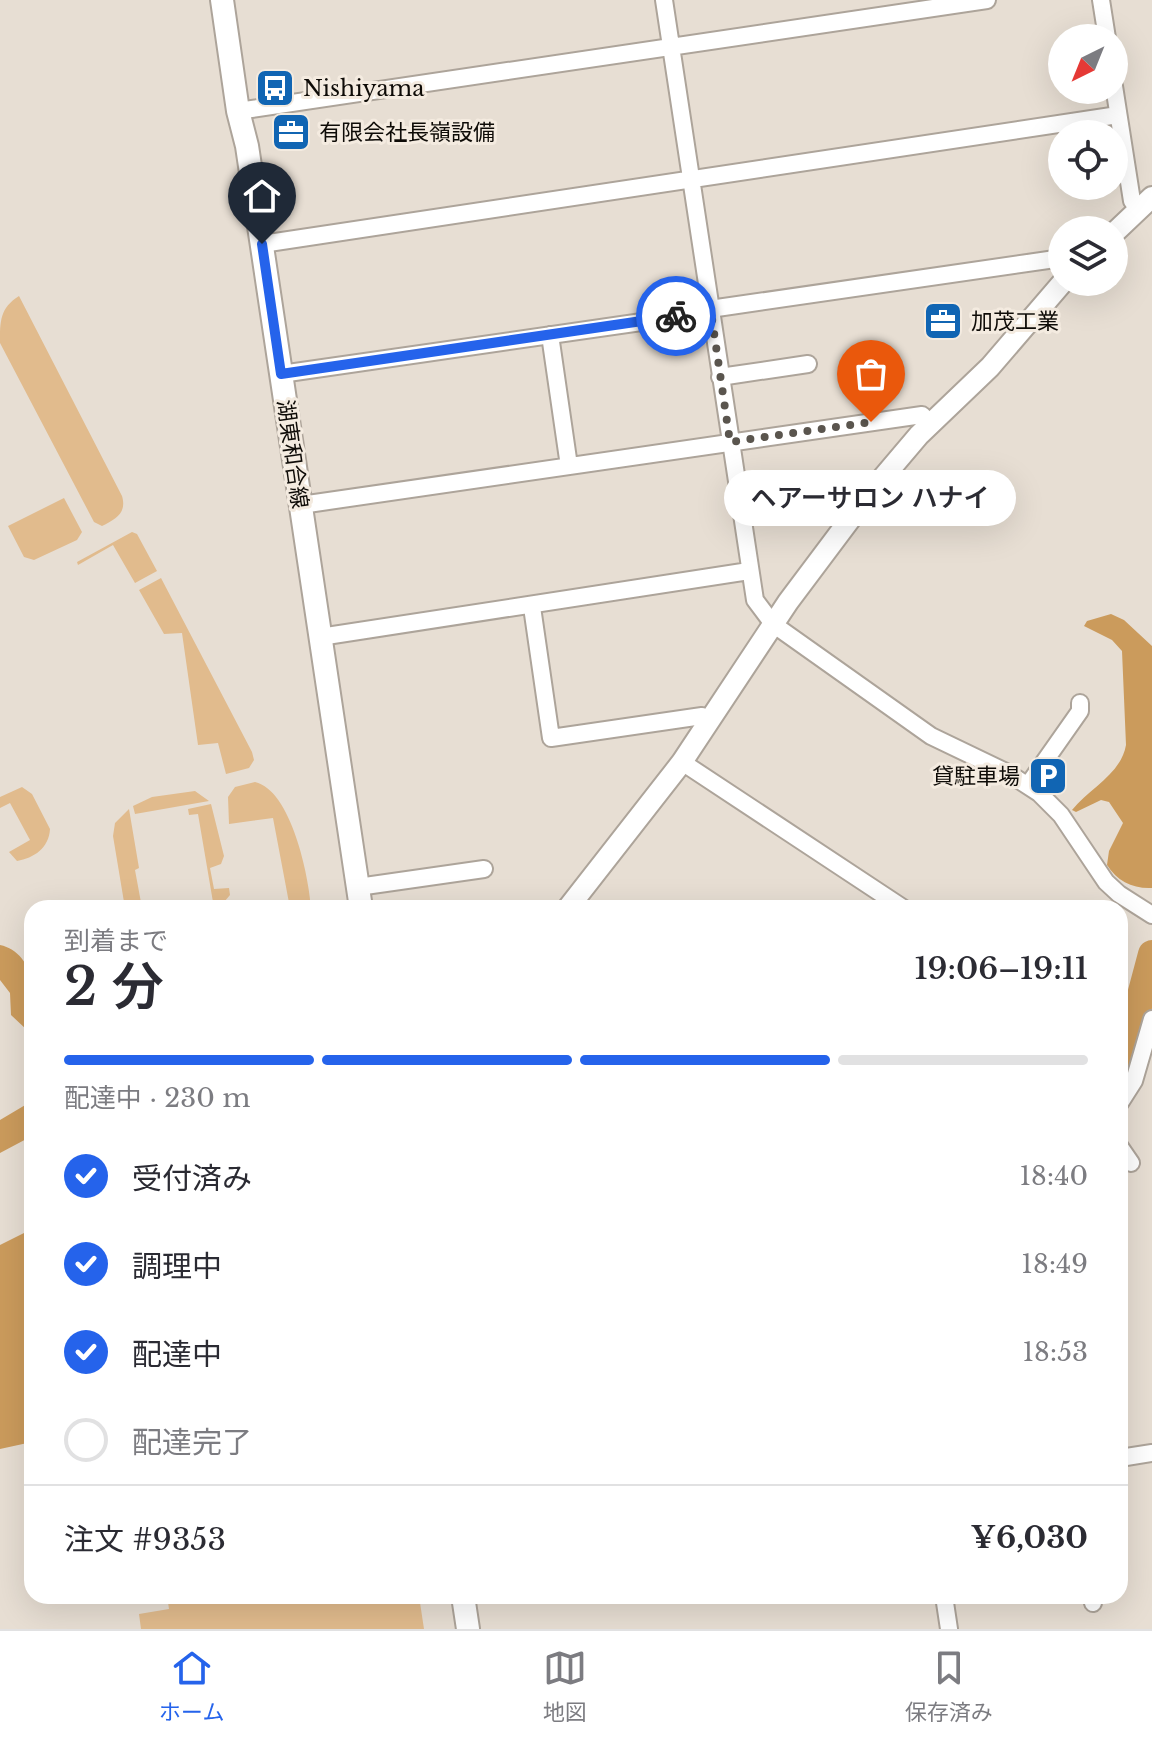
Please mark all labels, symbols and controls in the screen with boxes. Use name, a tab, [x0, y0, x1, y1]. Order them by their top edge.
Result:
north arrow	[1048, 24, 1128, 104]
map controls	[1048, 24, 1128, 296]
bus stop icon: Nishiyama	[254, 67, 296, 109]
place label: Nishiyama	[303, 75, 425, 102]
office icon: 有限会社長嶺設備	[270, 111, 312, 153]
place label: 有限会社長嶺設備	[319, 119, 495, 146]
button: locate	[1048, 120, 1128, 200]
pin	[228, 162, 296, 244]
icon: home	[240, 174, 284, 218]
button: layers	[1048, 216, 1128, 296]
courier	[636, 276, 716, 356]
icon: bike	[654, 294, 698, 338]
office icon: 加茂工業	[922, 300, 964, 342]
place label: 加茂工業	[971, 308, 1059, 335]
pin	[837, 340, 905, 422]
icon: bag	[849, 352, 893, 396]
street label: 湖東和合線	[271, 398, 314, 510]
callout: ヘアーサロン ハナイ	[725, 470, 1017, 526]
text: ヘアーサロン ハナイ	[750, 482, 990, 514]
parking icon: 貸駐車場	[1027, 755, 1069, 797]
place label: 貸駐車場	[932, 763, 1020, 790]
text: 到着まで	[64, 925, 168, 957]
text: 19:06–19:11	[914, 950, 1088, 987]
text: 2 分	[64, 955, 163, 1019]
text: 配達中 · 230 m	[64, 1082, 250, 1114]
icon: check	[64, 1154, 108, 1198]
text: 受付済み	[132, 1160, 252, 1197]
text: 18:40	[1019, 1160, 1088, 1192]
icon: check	[64, 1242, 108, 1286]
text: 調理中	[132, 1248, 222, 1285]
text: 18:49	[1021, 1248, 1088, 1280]
icon: check	[64, 1330, 108, 1374]
text: 配達中	[132, 1336, 222, 1373]
text: 18:53	[1022, 1336, 1088, 1368]
text: 配達完了	[132, 1424, 252, 1461]
text: ¥6,030	[971, 1519, 1088, 1556]
text: 注文 #9353	[64, 1521, 226, 1558]
tab: ホーム	[159, 1646, 224, 1726]
tab: 地図	[543, 1646, 587, 1726]
tab: 保存済み	[905, 1646, 993, 1726]

